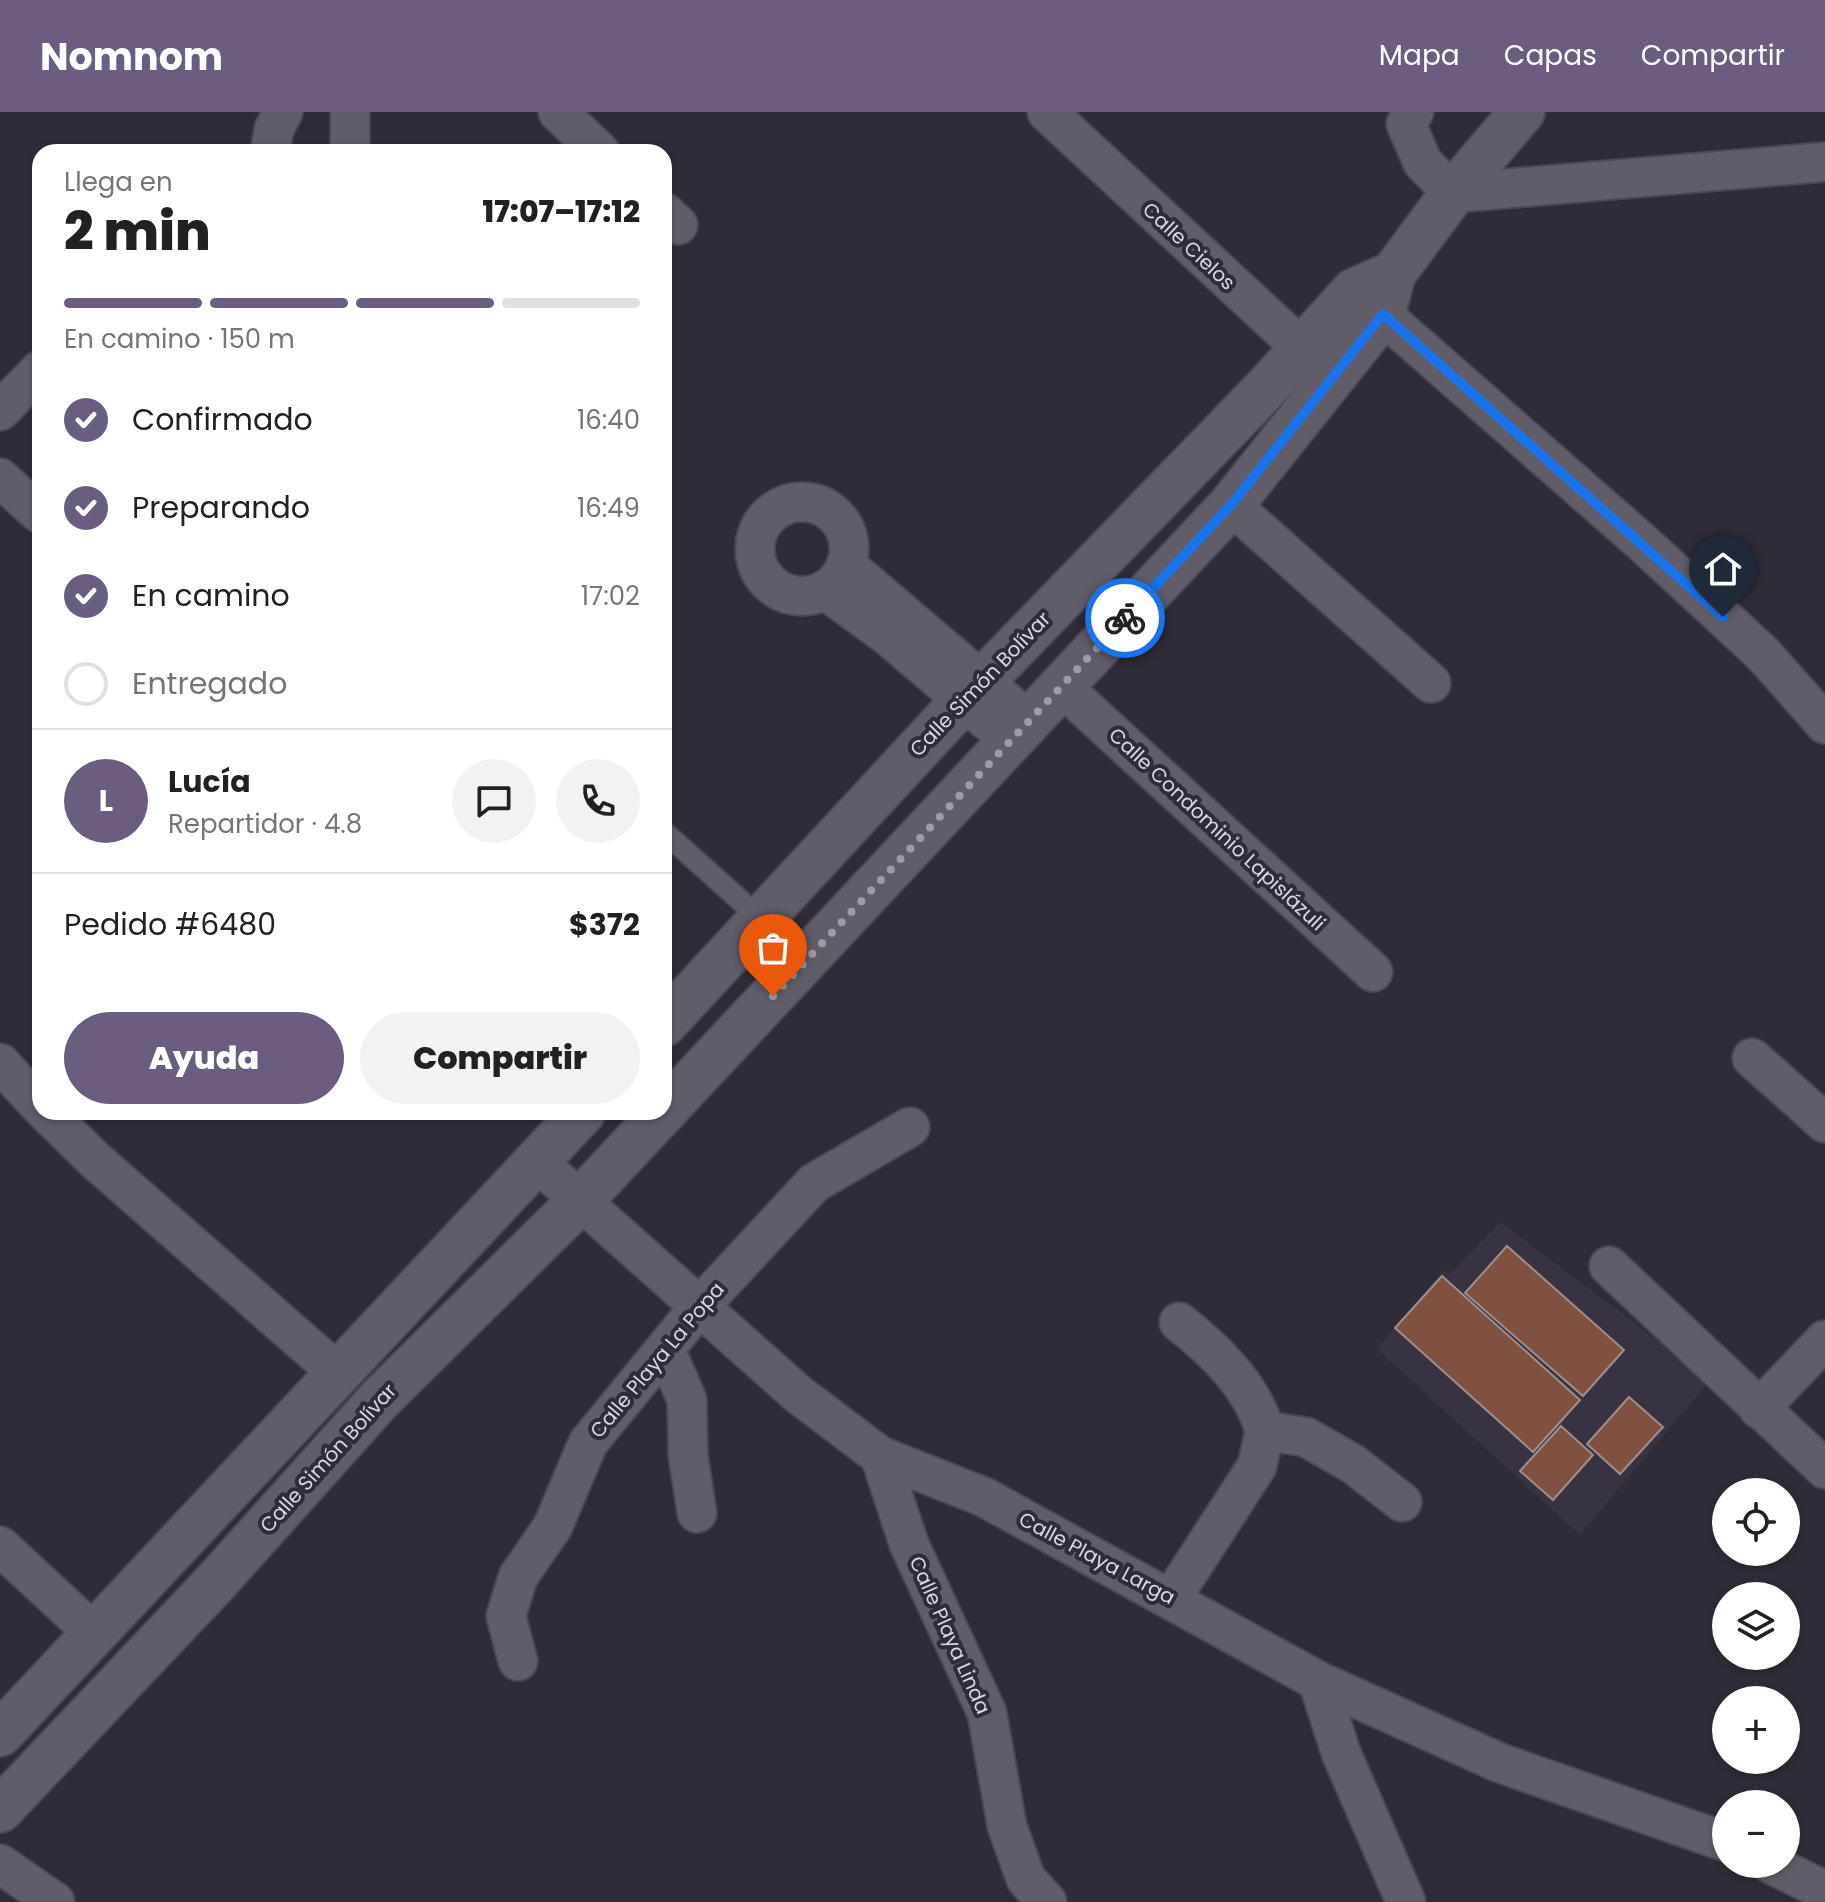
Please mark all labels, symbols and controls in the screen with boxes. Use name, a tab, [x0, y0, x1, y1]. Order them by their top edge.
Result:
text: Nomnom	[40, 30, 223, 83]
text: Mapa	[1379, 36, 1460, 75]
text: Capas	[1504, 36, 1597, 75]
text: Compartir	[1641, 36, 1785, 75]
text: Llega en	[64, 164, 173, 200]
text: 17:07–17:12	[483, 190, 640, 233]
text: 2 min	[64, 195, 211, 268]
street label: Calle Cielos	[1136, 196, 1242, 296]
text: En camino · 150 m	[64, 321, 295, 357]
icon: check	[64, 398, 108, 442]
text: Confirmado	[132, 398, 313, 441]
text: 16:40	[577, 402, 640, 438]
icon: check	[64, 486, 108, 530]
text: Preparando	[132, 486, 310, 529]
text: 16:49	[577, 490, 640, 526]
pin	[1689, 535, 1757, 617]
icon: home	[1701, 547, 1745, 591]
icon: check	[64, 574, 108, 618]
text: En camino	[132, 574, 290, 617]
text: 17:02	[581, 578, 640, 614]
courier	[1085, 578, 1165, 658]
icon: bike	[1103, 596, 1147, 640]
street label: Calle Simón Bolívar	[903, 605, 1057, 763]
text: Entregado	[132, 662, 287, 705]
street label: Calle Condominio Lapislázuli	[1103, 721, 1331, 937]
button: chat	[452, 759, 536, 843]
button: phone	[556, 759, 640, 843]
text: Lucía	[168, 760, 251, 803]
text: L	[99, 779, 113, 822]
text: Repartidor · 4.8	[168, 806, 362, 842]
text: Pedido #6480	[64, 903, 276, 946]
text: $372	[569, 903, 640, 946]
pin	[739, 914, 807, 996]
icon: bag	[751, 926, 795, 970]
button: Ayuda	[64, 1012, 344, 1104]
button: Compartir	[360, 1012, 640, 1104]
street label: Calle Playa La Popa	[583, 1276, 731, 1444]
street label: Calle Simón Bolívar	[253, 1377, 403, 1539]
map controls	[1712, 1478, 1800, 1878]
button: locate	[1712, 1478, 1800, 1566]
street label: Calle Playa Larga	[1014, 1505, 1180, 1611]
street label: Calle Playa Linda	[903, 1552, 997, 1718]
button: layers	[1712, 1582, 1800, 1670]
button: +	[1712, 1686, 1800, 1774]
button: −	[1712, 1790, 1800, 1878]

